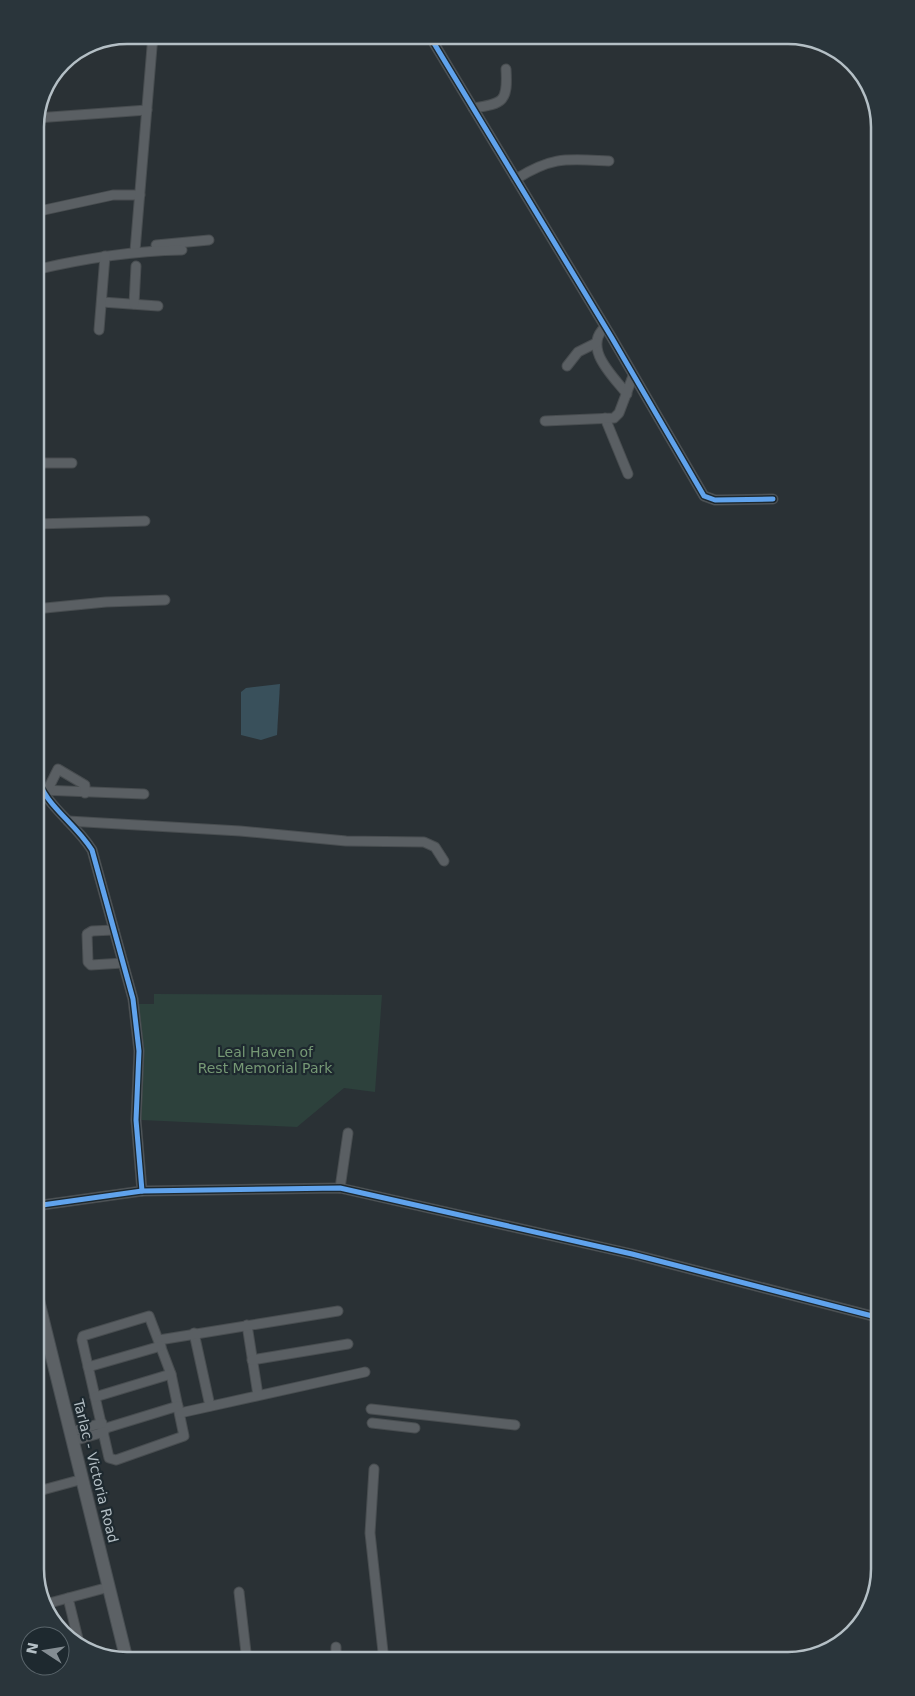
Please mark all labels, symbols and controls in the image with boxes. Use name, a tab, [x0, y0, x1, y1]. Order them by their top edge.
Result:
park label: Leal Haven of Rest Memorial Park	[198, 1044, 333, 1076]
street label: Tarlac - Victoria Road	[70, 1397, 122, 1544]
north arrow	[20, 1626, 70, 1676]
text: N	[23, 1641, 41, 1656]

